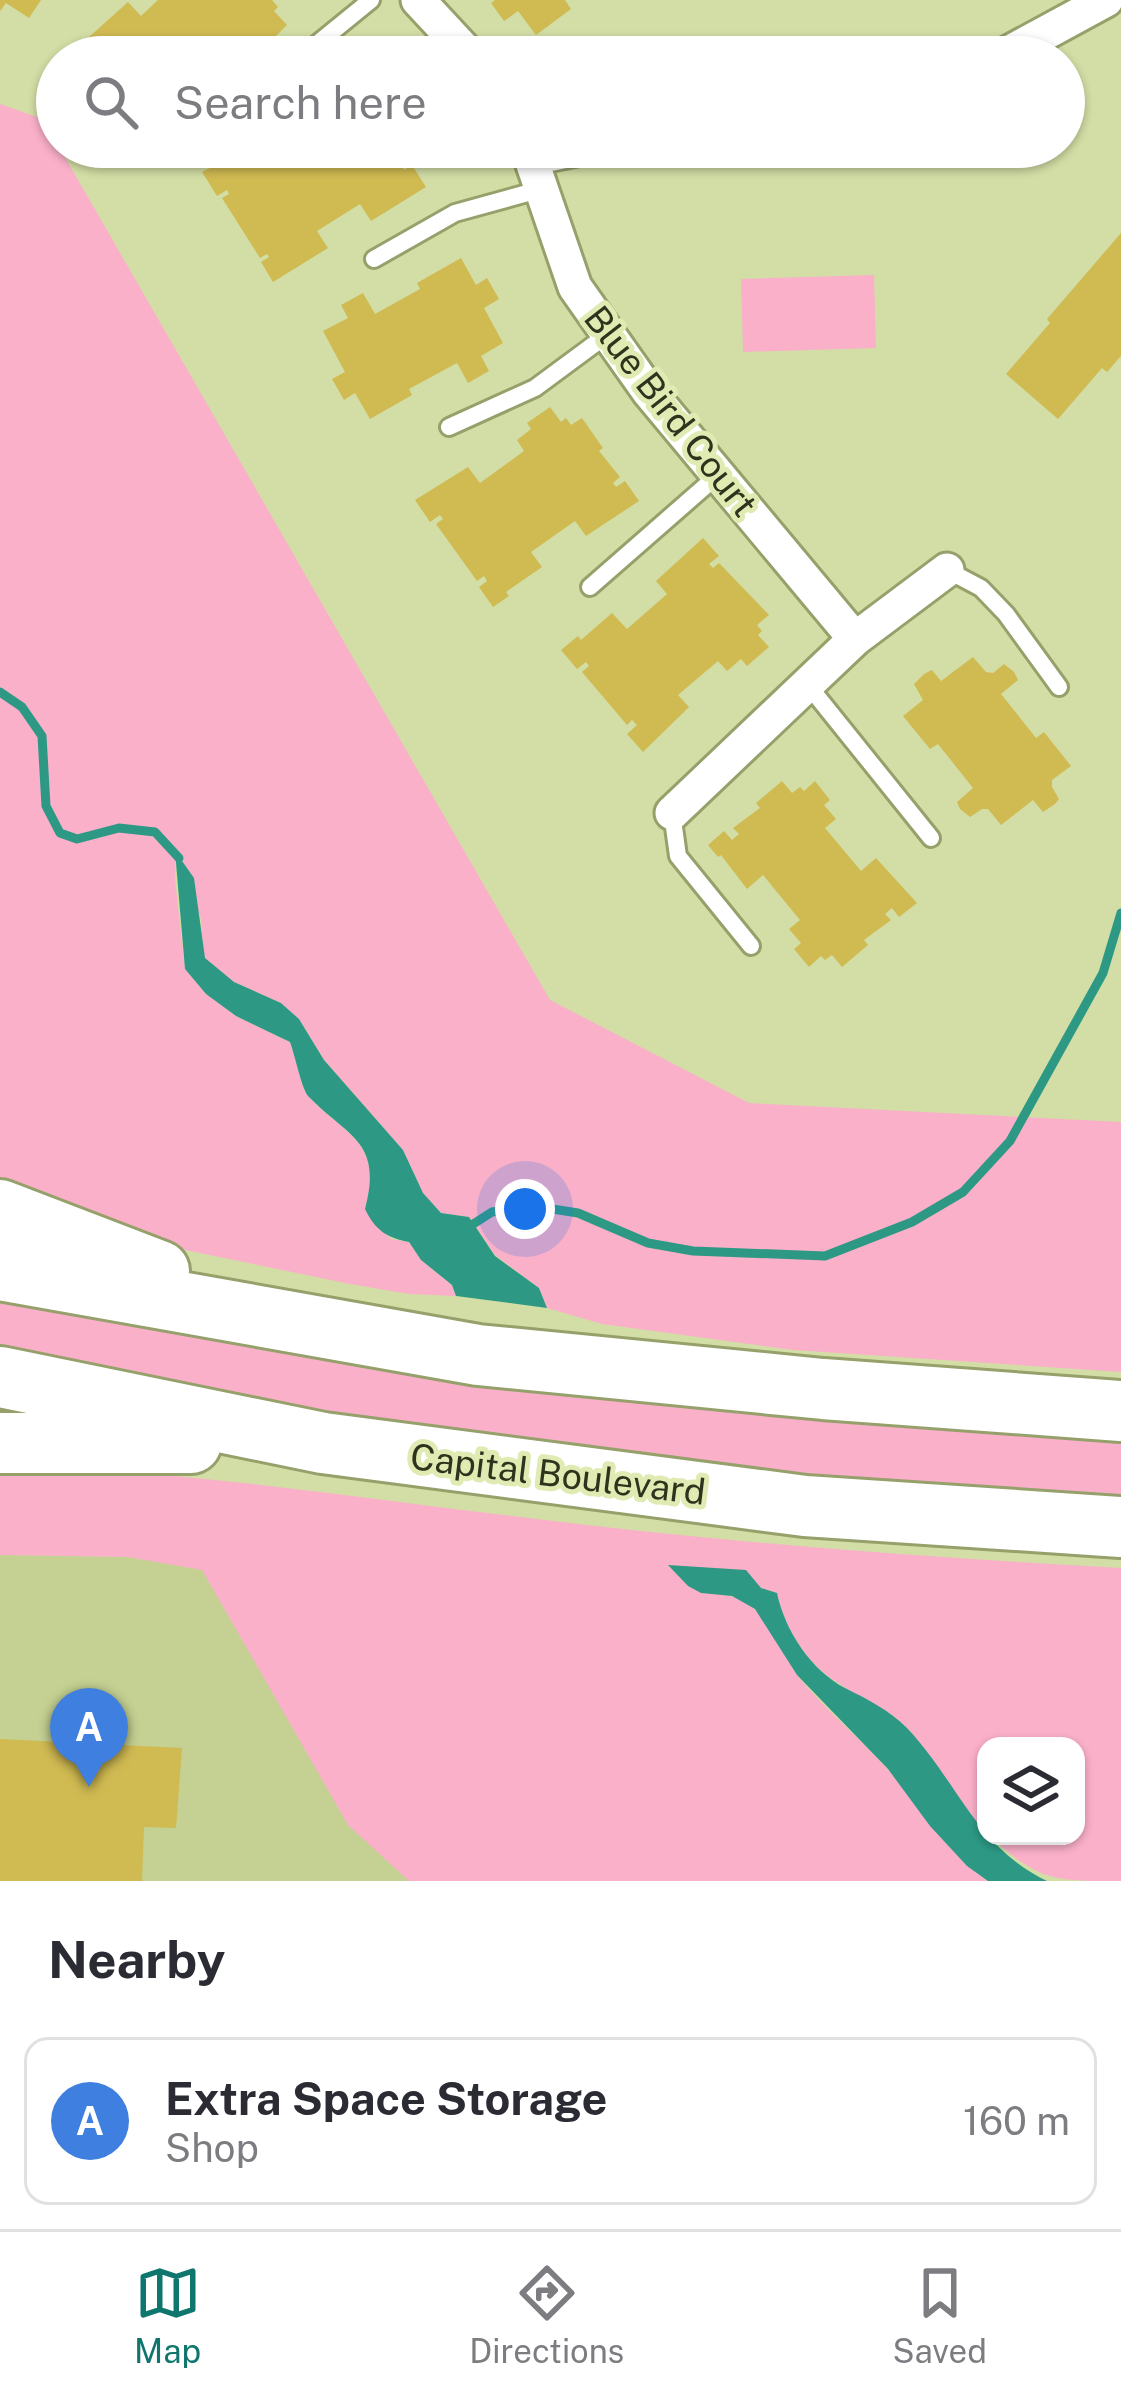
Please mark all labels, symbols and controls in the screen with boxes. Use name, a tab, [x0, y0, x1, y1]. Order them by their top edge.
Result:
search box	[36, 36, 1085, 168]
icon: search	[78, 69, 144, 135]
text: Search here	[174, 76, 427, 129]
street label: Blue Bird Court	[576, 297, 766, 525]
your location	[495, 1179, 555, 1239]
street label: Capital Boulevard	[408, 1435, 708, 1513]
pin: A	[50, 1688, 128, 1787]
map controls	[977, 1737, 1085, 1845]
button: layers	[977, 1737, 1085, 1845]
text: Nearby	[48, 1930, 225, 1989]
text: Extra Space Storage	[165, 2072, 608, 2125]
text: A	[76, 2098, 104, 2144]
text: 160 m	[963, 2098, 1070, 2144]
text: Shop	[165, 2125, 259, 2171]
tab: Map	[134, 2260, 201, 2370]
tab: Directions	[469, 2260, 624, 2370]
tab: Saved	[893, 2260, 987, 2370]

